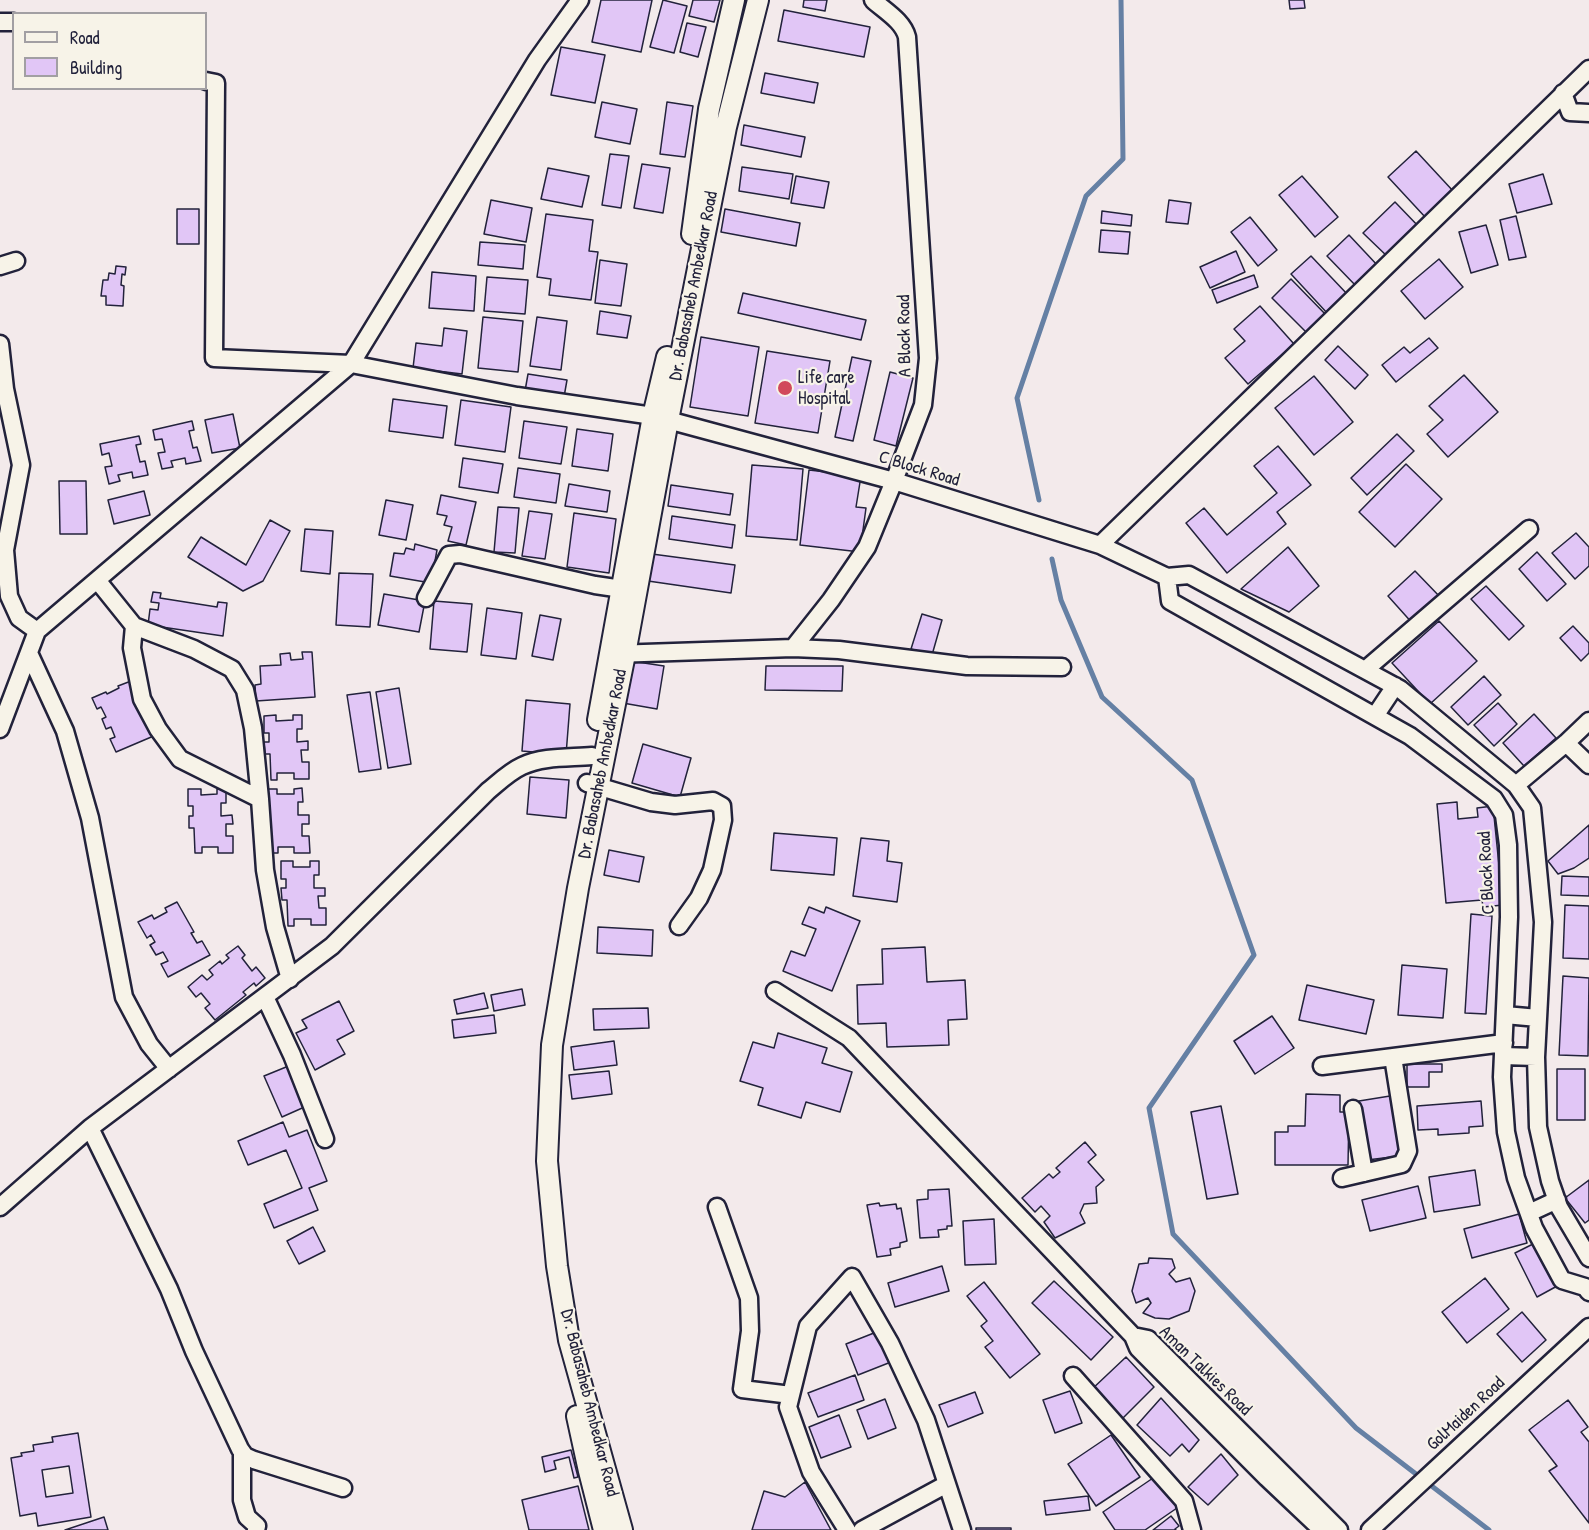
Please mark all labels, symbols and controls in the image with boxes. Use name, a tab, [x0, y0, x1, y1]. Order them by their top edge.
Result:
legend	[12, 12, 207, 90]
text: Road	[70, 25, 100, 50]
text: Building	[70, 55, 122, 80]
street label: Dr. Babasaheb Ambedkar Road	[665, 190, 723, 382]
street label: A Block Road	[893, 295, 917, 377]
place label: Life care Hospital	[798, 367, 855, 410]
marker: Life care Hospital	[776, 379, 794, 397]
street label: C Block Road	[876, 446, 962, 492]
street label: Dr. Babasaheb Ambedkar Road	[574, 668, 632, 860]
street label: C Block Road	[1474, 831, 1500, 915]
street label: Dr. Babasaheb Ambedkar Road	[555, 1307, 623, 1499]
street label: Aman Talkies Road	[1154, 1322, 1256, 1420]
street label: GolMaiden Road	[1423, 1373, 1509, 1455]

